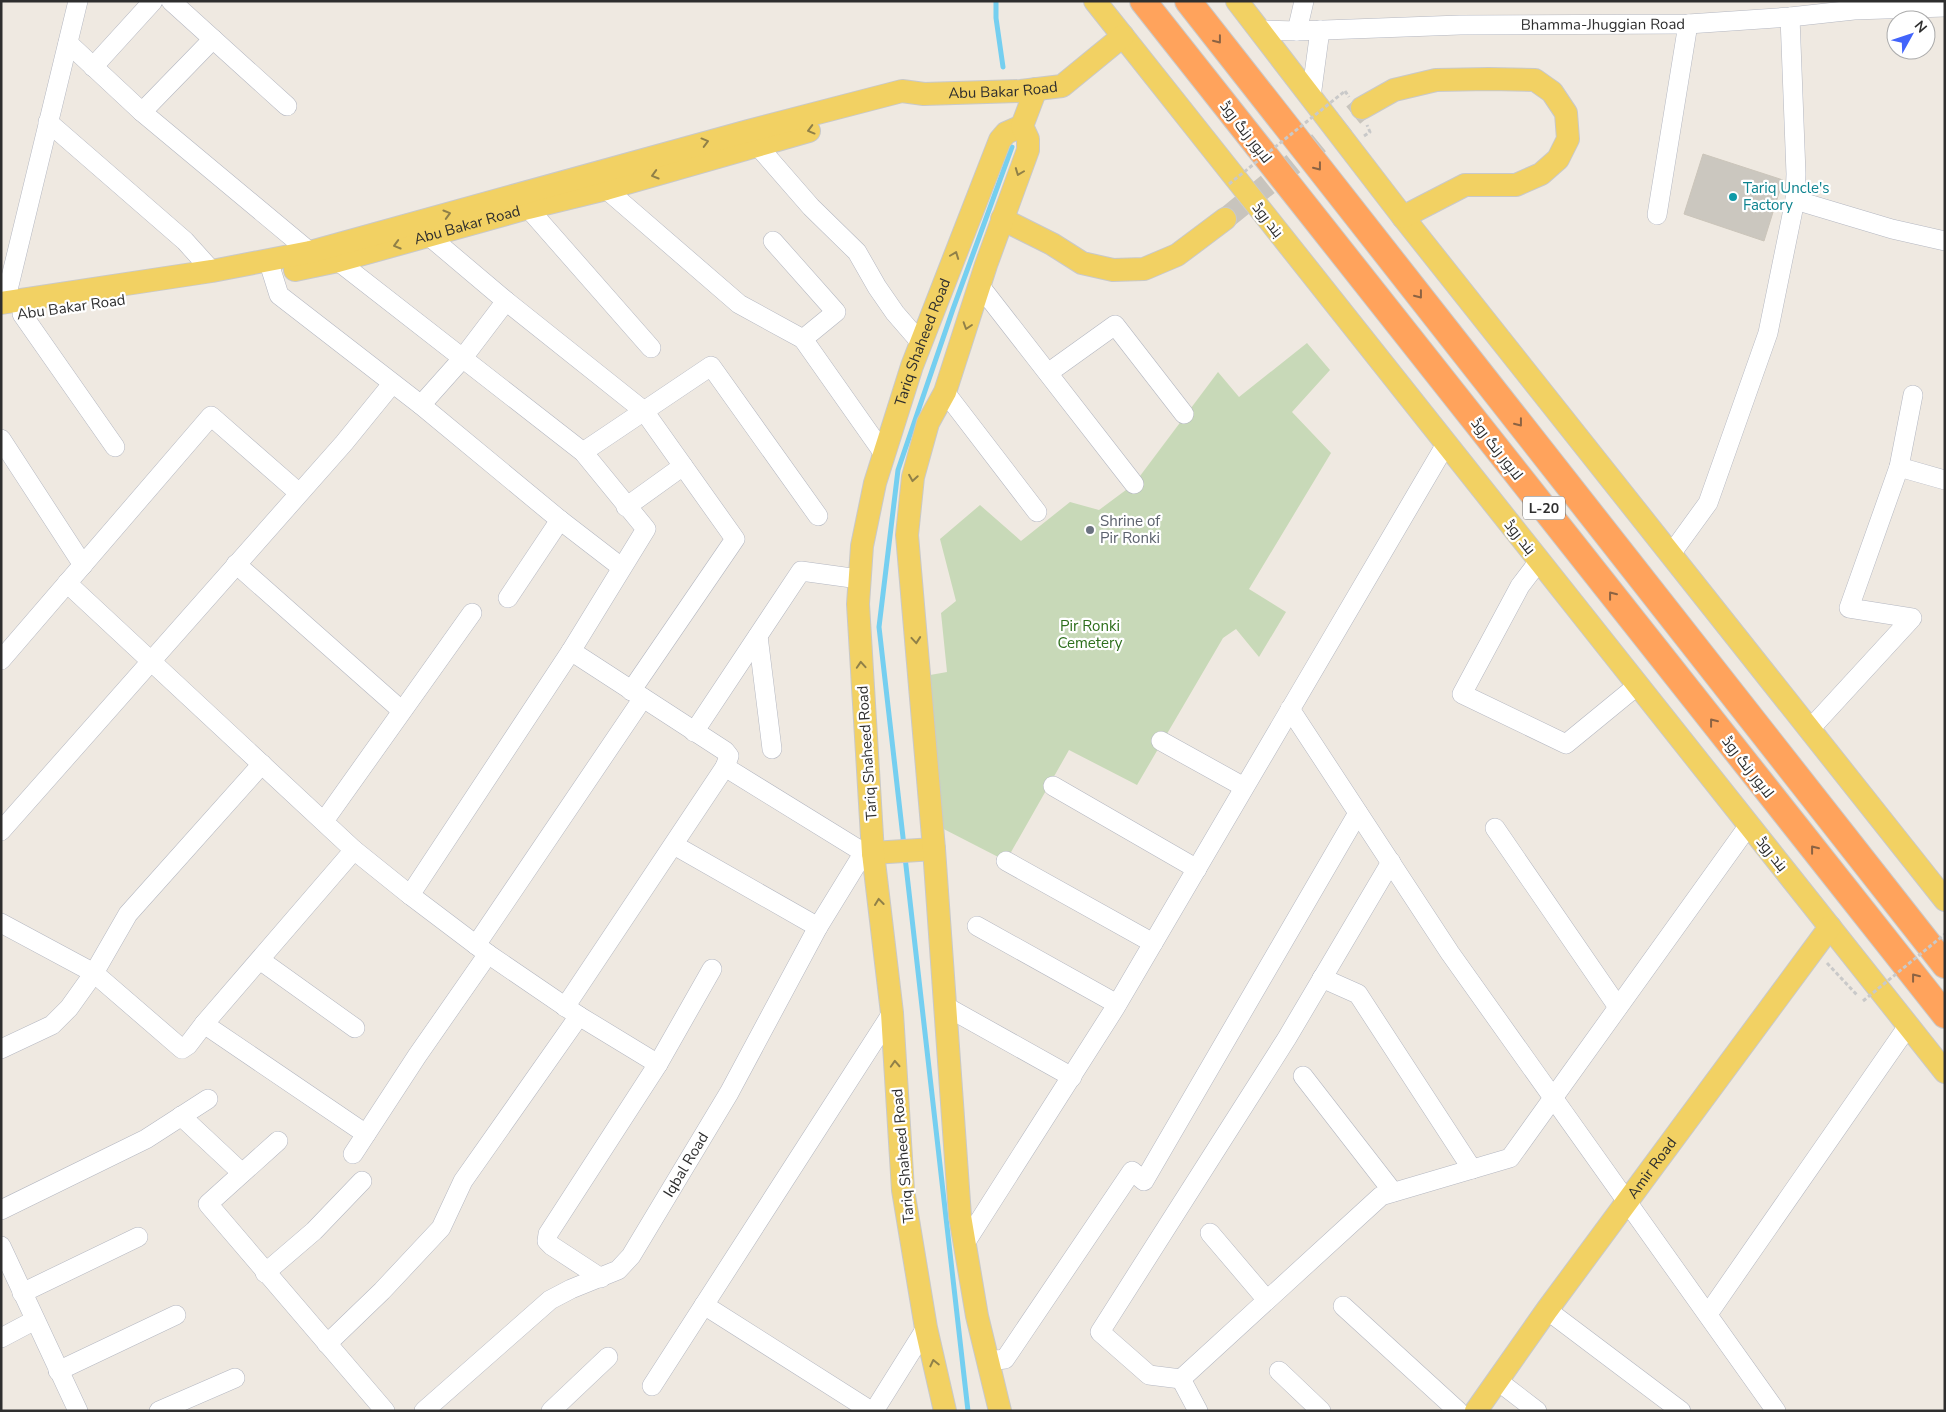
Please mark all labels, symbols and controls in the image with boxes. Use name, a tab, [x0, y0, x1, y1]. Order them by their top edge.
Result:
north arrow	[1886, 10, 1936, 60]
street label: Bhamma-Jhuggian Road	[1521, 14, 1685, 35]
text: N	[1910, 17, 1931, 37]
one-way arrow	[1212, 34, 1221, 43]
street label: Abu Bakar Road	[948, 77, 1059, 103]
street label: لاہور رنگ روڈ	[1215, 97, 1277, 167]
one-way arrow	[808, 125, 816, 135]
one-way arrow	[700, 138, 708, 148]
one-way arrow	[1313, 161, 1321, 170]
one-way arrow	[1015, 167, 1026, 176]
one-way arrow	[651, 169, 660, 179]
place label: Tariq Uncle's Factory	[1743, 178, 1830, 215]
marker: Tariq Uncle's Factory	[1727, 191, 1739, 203]
street label: بند روڈ	[1248, 198, 1288, 242]
street label: Abu Bakar Road	[412, 201, 523, 249]
one-way arrow	[442, 209, 450, 219]
one-way arrow	[392, 239, 401, 250]
one-way arrow	[949, 251, 959, 260]
street label: Tariq Shaheed Road	[890, 275, 955, 409]
street label: Abu Bakar Road	[15, 289, 127, 325]
one-way arrow	[1413, 289, 1421, 298]
one-way arrow	[962, 321, 972, 329]
street label: لاہور رنگ روڈ	[1466, 414, 1528, 484]
one-way arrow	[1513, 417, 1522, 427]
one-way arrow	[909, 474, 919, 483]
road number: L-20	[1523, 496, 1565, 520]
place label: Shrine of Pir Ronki	[1100, 511, 1161, 548]
street label: بند روڈ	[1500, 515, 1540, 559]
marker: Shrine of Pir Ronki	[1084, 524, 1096, 536]
one-way arrow	[1608, 591, 1617, 600]
park label: Pir Ronki Cemetery	[1057, 616, 1123, 653]
one-way arrow	[910, 637, 921, 645]
one-way arrow	[856, 661, 867, 669]
street label: Tariq Shaheed Road	[852, 685, 882, 821]
one-way arrow	[1710, 719, 1718, 728]
street label: لاہور رنگ روڈ	[1717, 732, 1779, 802]
street label: بند روڈ	[1752, 832, 1792, 876]
one-way arrow	[1811, 846, 1819, 855]
one-way arrow	[874, 898, 885, 906]
one-way arrow	[1911, 973, 1920, 982]
one-way arrow	[890, 1059, 901, 1067]
street label: Tariq Shaheed Road	[887, 1088, 919, 1224]
street label: Iqbal Road	[659, 1128, 713, 1201]
street label: Amir Road	[1623, 1133, 1681, 1203]
one-way arrow	[929, 1359, 940, 1368]

